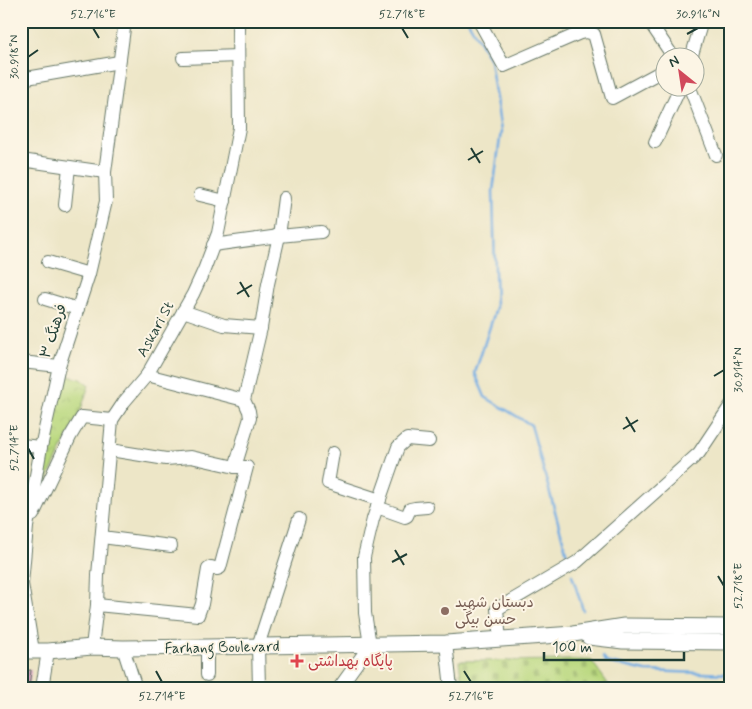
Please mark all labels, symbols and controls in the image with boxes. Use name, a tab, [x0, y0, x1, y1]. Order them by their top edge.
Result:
text: 52.716°E	[70, 7, 116, 23]
text: 52.718°E	[379, 7, 425, 23]
text: 30.916°N	[676, 7, 720, 23]
text: 30.918°N	[7, 35, 23, 79]
north arrow	[654, 48, 704, 98]
text: N	[665, 51, 683, 72]
street label: Askari St	[132, 298, 180, 361]
street label: فرهنگ ۳	[36, 302, 72, 361]
text: 30.914°N	[731, 347, 747, 393]
text: 52.714°E	[7, 425, 23, 471]
text: 52.718°E	[731, 563, 747, 609]
place label: دبستان شهید حسن بیگی	[455, 593, 534, 630]
marker: دبستان شهید حسن بیگی	[439, 605, 451, 617]
scale bar	[544, 629, 684, 661]
street label: Farhang Boulevard	[164, 637, 280, 660]
text: 100 m	[552, 638, 592, 658]
place label: پایگاه بهداشتی	[308, 652, 393, 672]
marker: پایگاه بهداشتی	[290, 654, 304, 668]
text: 52.714°E	[139, 689, 185, 705]
text: 52.716°E	[448, 689, 494, 705]

